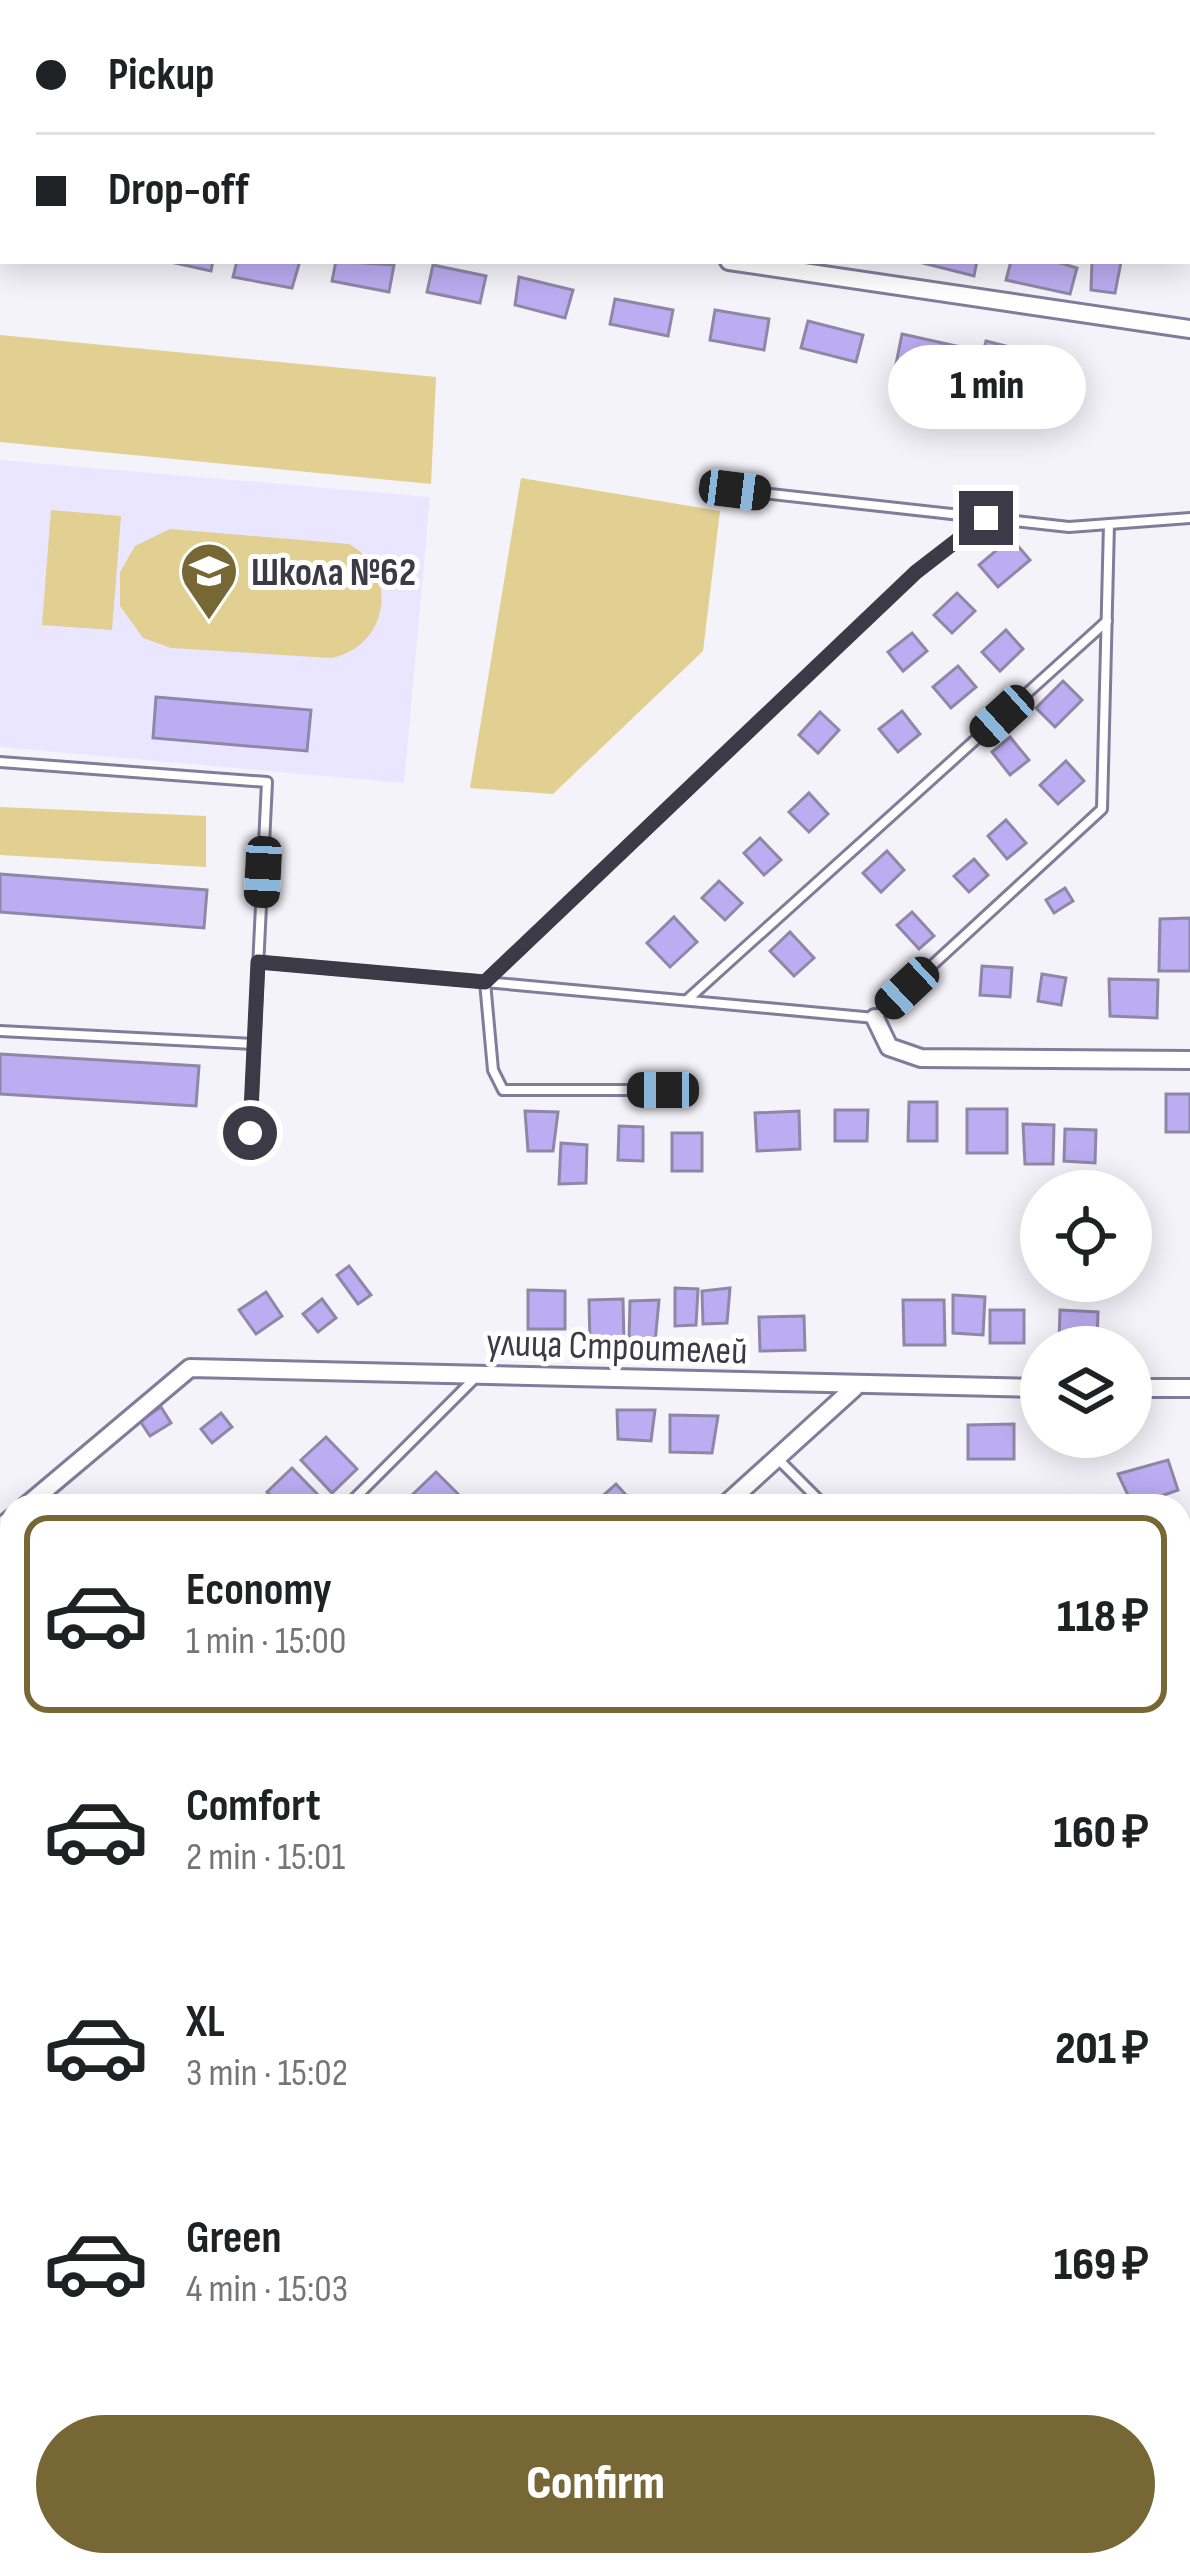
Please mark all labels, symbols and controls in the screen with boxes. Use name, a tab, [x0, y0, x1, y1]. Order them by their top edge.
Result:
text: Pickup	[108, 48, 215, 103]
text: Drop-off	[108, 163, 249, 218]
callout: 1 min	[887, 344, 1085, 428]
text: 1 min	[950, 363, 1024, 410]
car	[697, 468, 773, 512]
route end	[959, 491, 1013, 545]
school or university icon: Школа №62	[178, 540, 240, 622]
place label: Школа №62	[251, 550, 416, 597]
car	[963, 679, 1041, 753]
car	[243, 835, 283, 909]
car	[868, 950, 946, 1026]
car	[627, 1072, 699, 1108]
route start	[223, 1106, 277, 1160]
map controls	[1020, 1170, 1152, 1458]
button: locate	[1020, 1170, 1152, 1302]
street label: улица Строителей	[486, 1319, 748, 1376]
button: layers	[1020, 1326, 1152, 1458]
icon: car	[42, 1560, 150, 1668]
text: Economy	[186, 1563, 332, 1618]
text: 118 ₽	[1057, 1590, 1149, 1645]
text: 1 min · 15:00	[186, 1618, 346, 1665]
icon: car	[42, 1776, 150, 1884]
text: Comfort	[186, 1779, 321, 1834]
text: 160 ₽	[1054, 1806, 1149, 1861]
text: 2 min · 15:01	[186, 1834, 345, 1881]
icon: car	[42, 1992, 150, 2100]
text: XL	[186, 1995, 225, 2050]
text: 201 ₽	[1055, 2022, 1149, 2077]
text: 3 min · 15:02	[186, 2050, 348, 2097]
icon: car	[42, 2208, 150, 2316]
text: Green	[186, 2211, 282, 2266]
text: 169 ₽	[1054, 2238, 1149, 2293]
text: 4 min · 15:03	[186, 2266, 348, 2313]
button: Confirm	[36, 2415, 1155, 2553]

